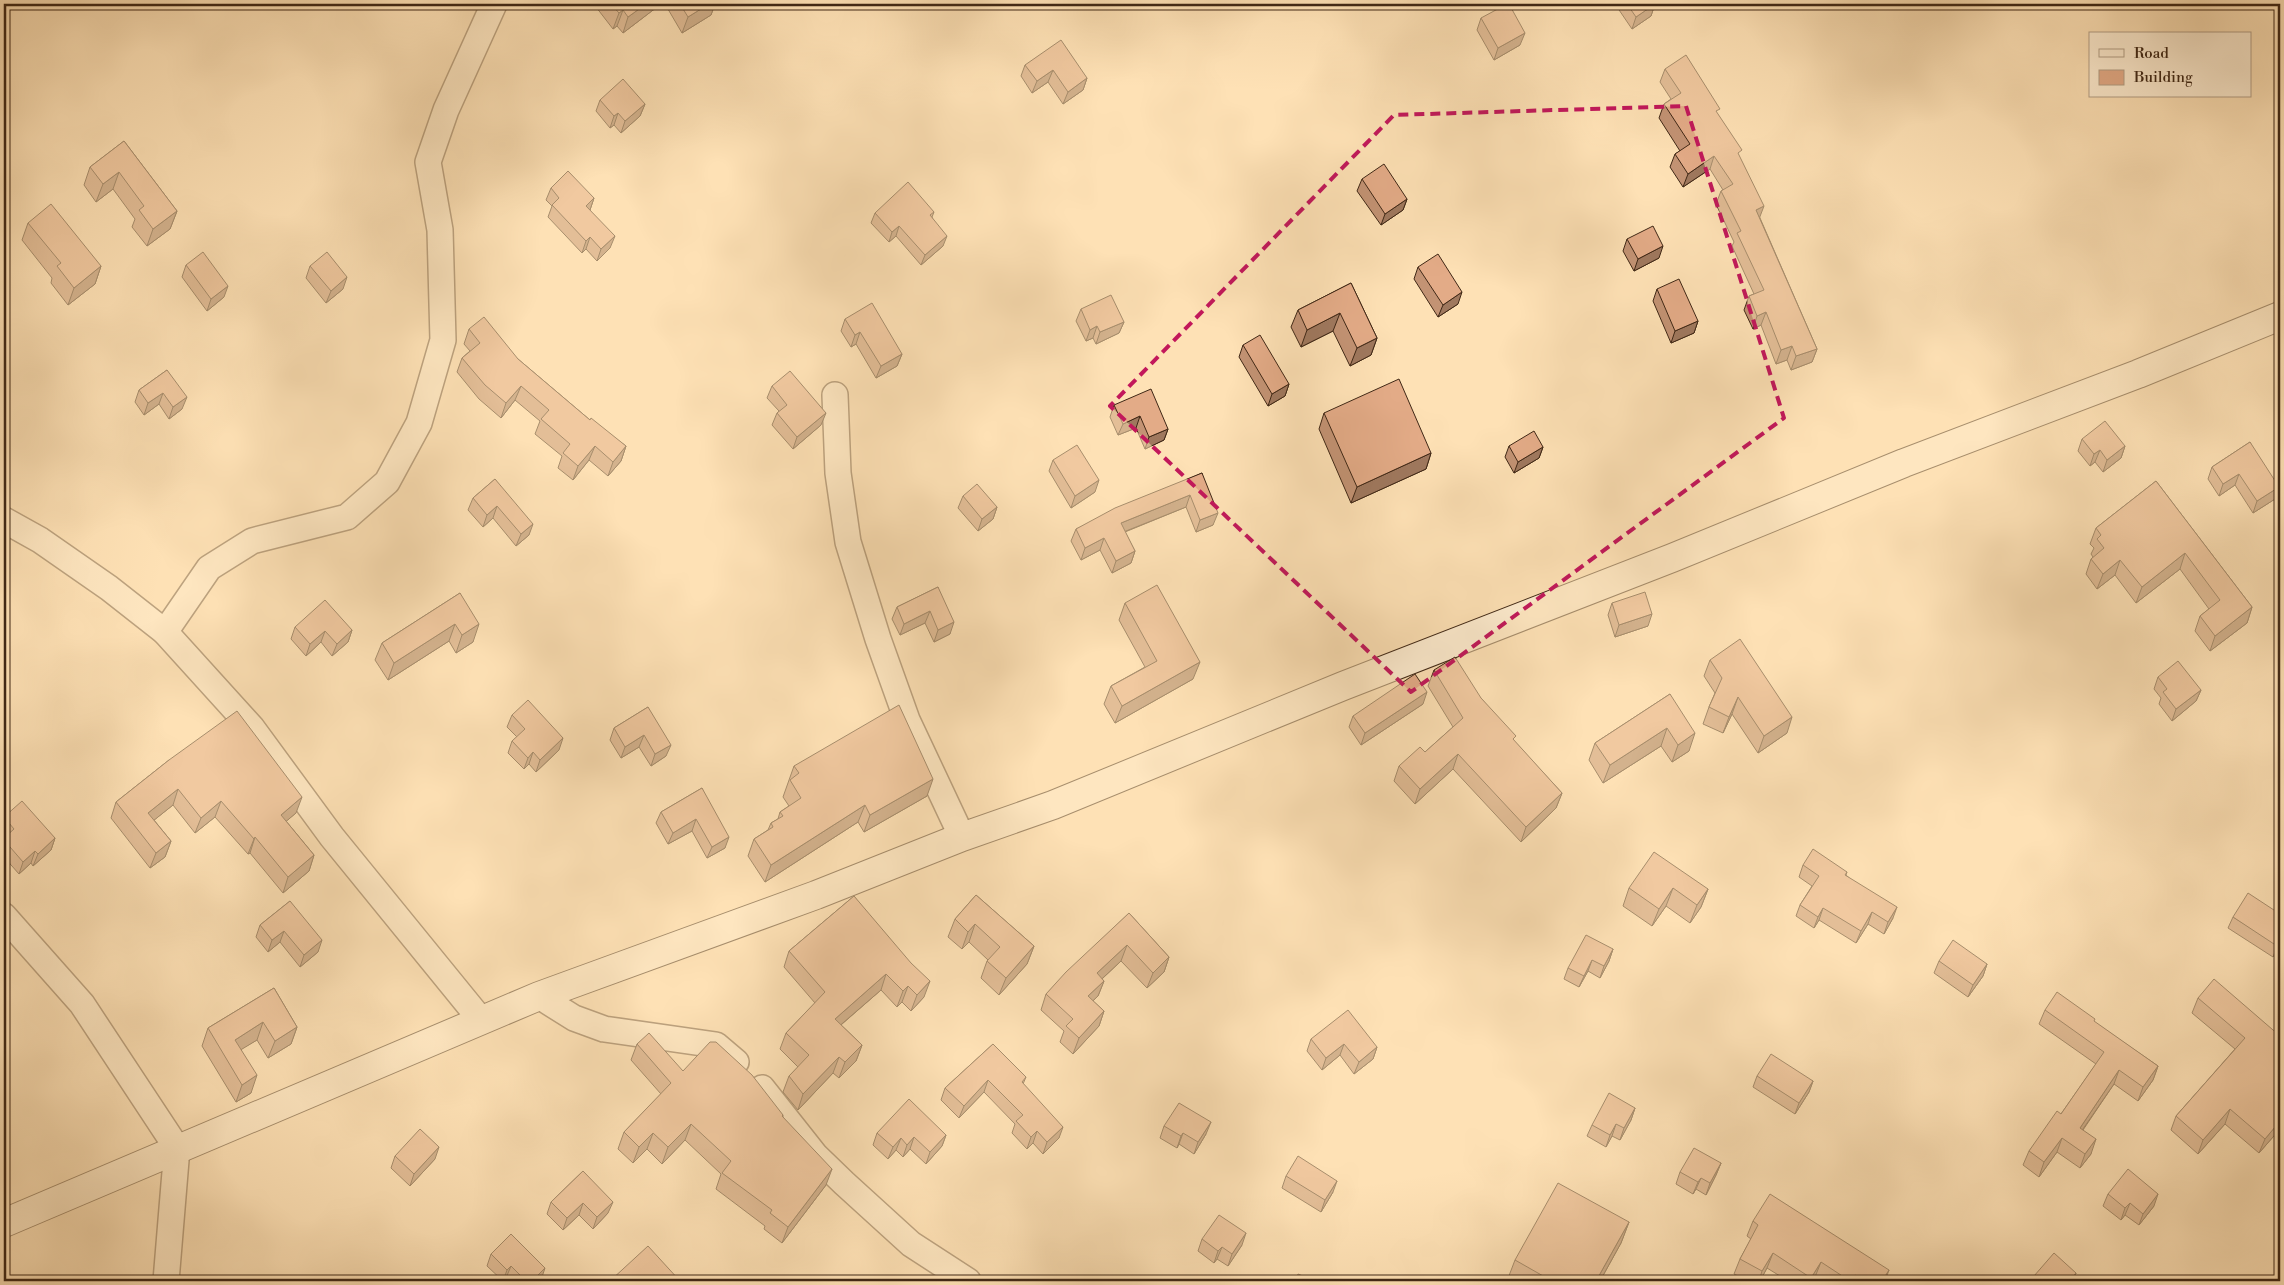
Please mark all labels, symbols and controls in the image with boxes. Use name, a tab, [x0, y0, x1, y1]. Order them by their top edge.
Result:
legend	[2089, 32, 2252, 98]
text: Road	[2134, 44, 2169, 63]
text: Building	[2133, 68, 2193, 87]

